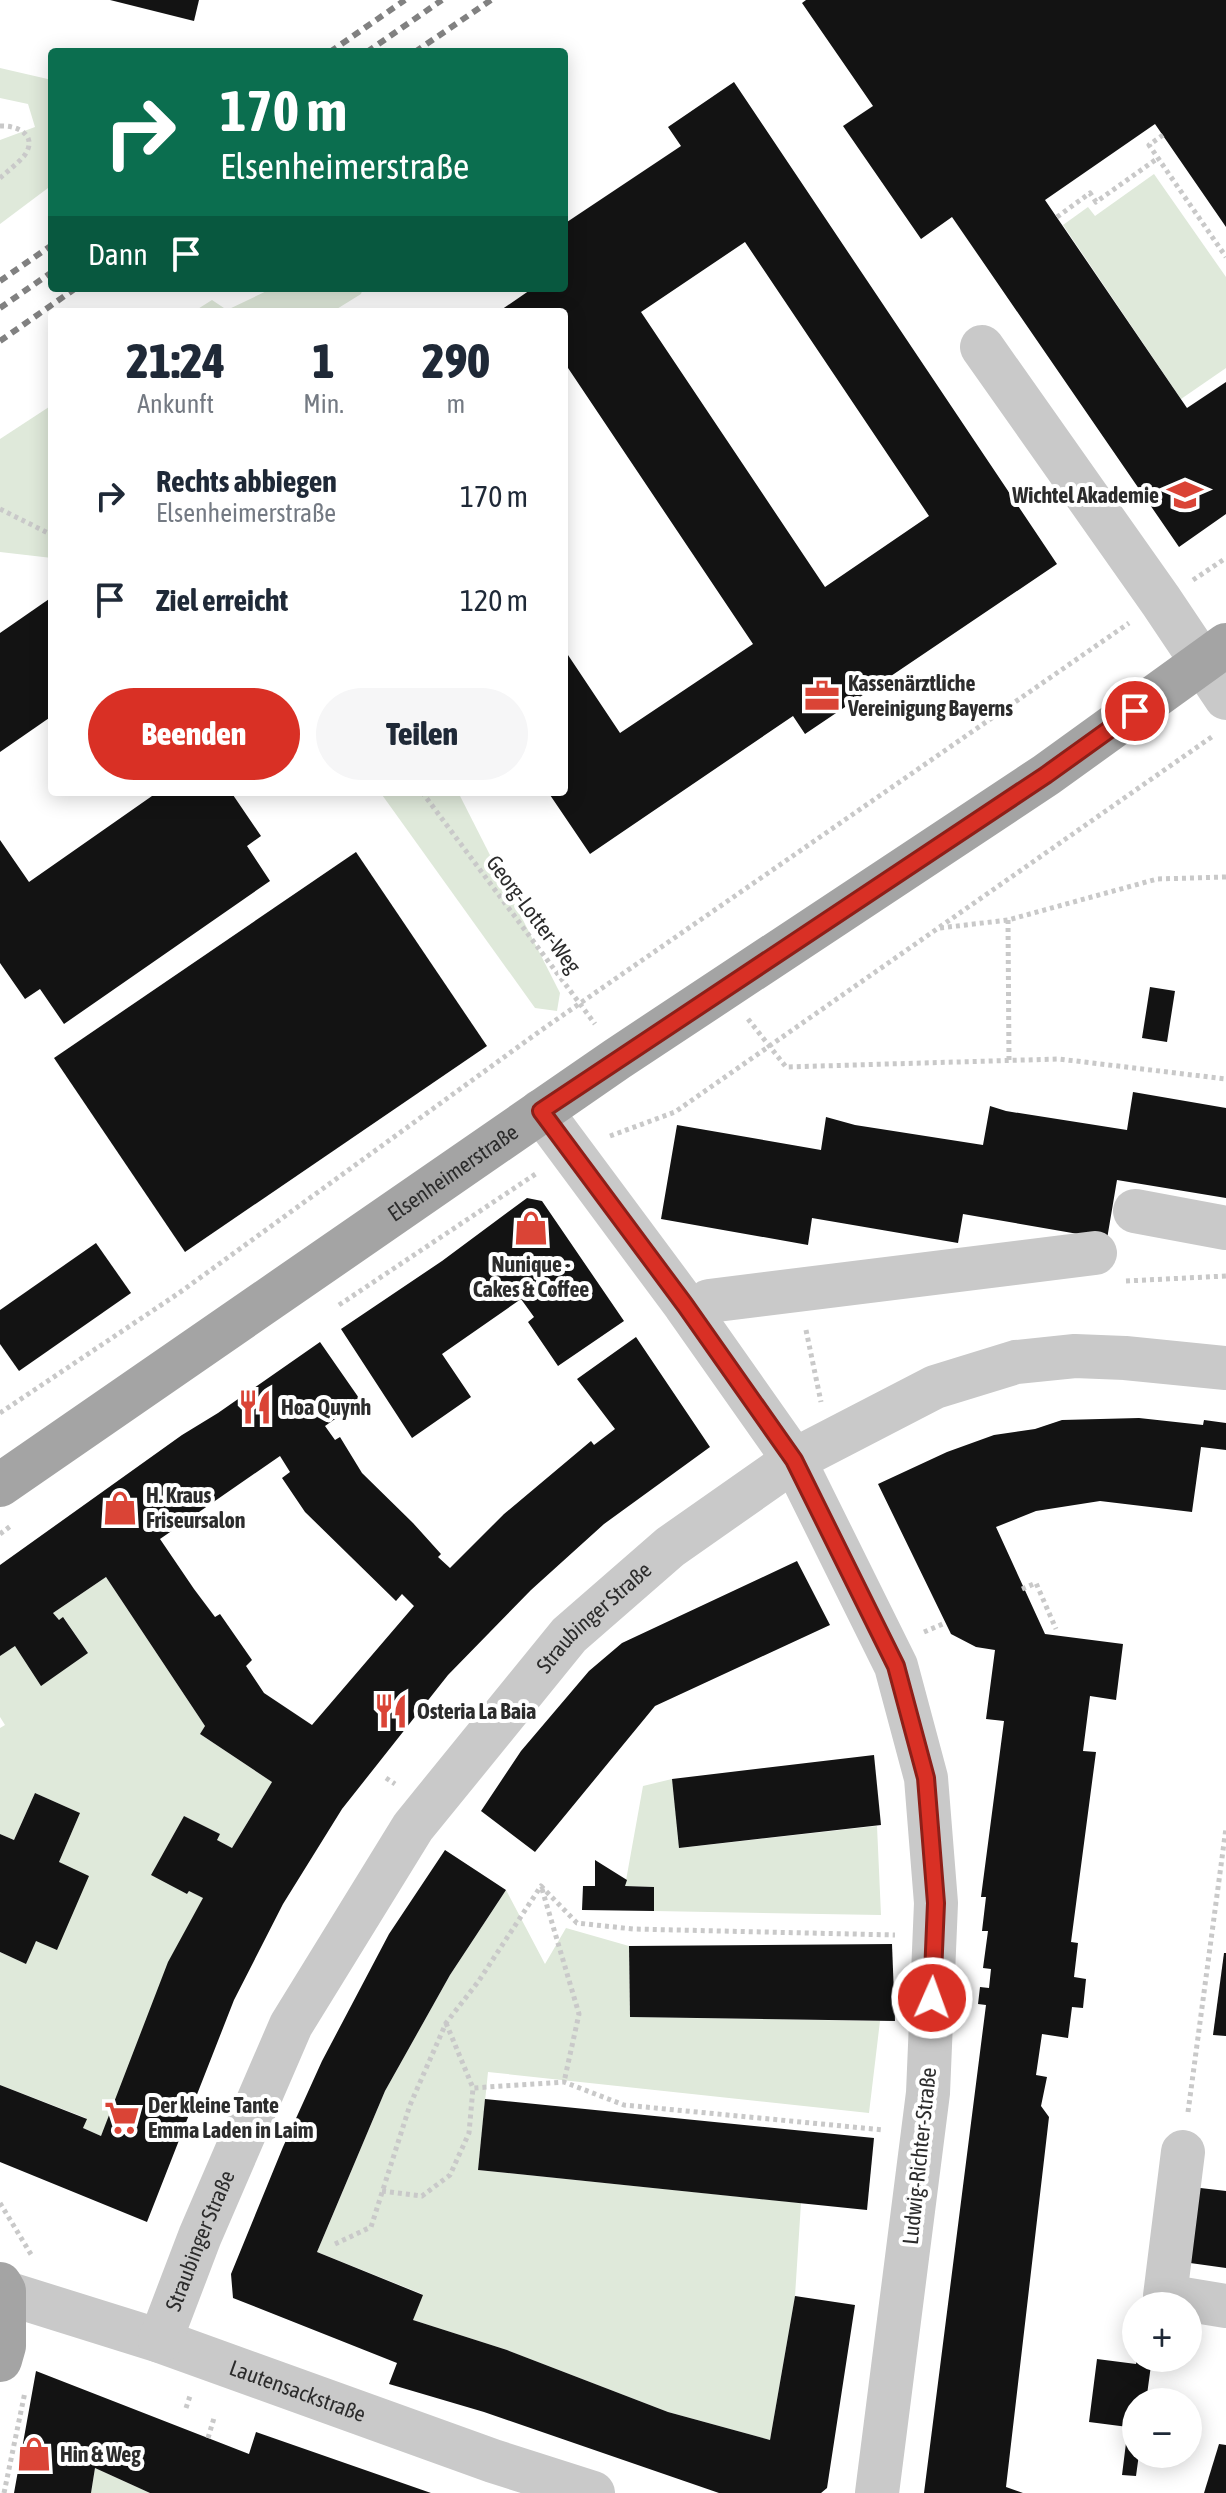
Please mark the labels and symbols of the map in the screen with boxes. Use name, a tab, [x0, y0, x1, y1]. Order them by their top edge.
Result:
school or university icon: Wichtel Akademie	[1166, 476, 1204, 514]
place label: Wichtel Akademie	[1011, 482, 1159, 508]
place label: Kassenärztliche Vereinigung Bayerns	[847, 670, 1013, 721]
office icon: Kassenärztliche Vereinigung Bayerns	[803, 677, 841, 715]
pin	[1101, 677, 1169, 745]
street label: Georg-Lotter-Weg	[481, 850, 587, 978]
street label: Elsenheimerstraße	[382, 1118, 523, 1227]
shop icon: Nunique - Cakes & Coffee	[512, 1209, 550, 1247]
place label: Nunique - Cakes & Coffee	[473, 1251, 589, 1302]
restaurant icon: Hoa Quynh	[236, 1388, 274, 1426]
place label: Hoa Quynh	[281, 1394, 371, 1420]
place label: H. Kraus Friseursalon	[146, 1482, 245, 1533]
shop icon: H. Kraus Friseursalon	[101, 1489, 139, 1527]
street label: Straubinger Straße	[531, 1556, 656, 1678]
restaurant icon: Osteria La Baia	[372, 1692, 410, 1730]
place label: Osteria La Baia	[417, 1698, 536, 1724]
position arrow	[890, 1956, 974, 2040]
street label: Ludwig-Richter-Straße	[897, 2066, 941, 2246]
place label: Der kleine Tante Emma Laden in Laim	[148, 2092, 314, 2143]
supermarket icon: Der kleine Tante Emma Laden in Laim	[103, 2099, 141, 2137]
street label: Straubinger Straße	[160, 2166, 240, 2315]
street label: Lautensackstraße	[226, 2354, 369, 2427]
shop icon: Hin & Weg	[15, 2435, 53, 2473]
place label: Hin & Weg	[60, 2441, 141, 2467]

